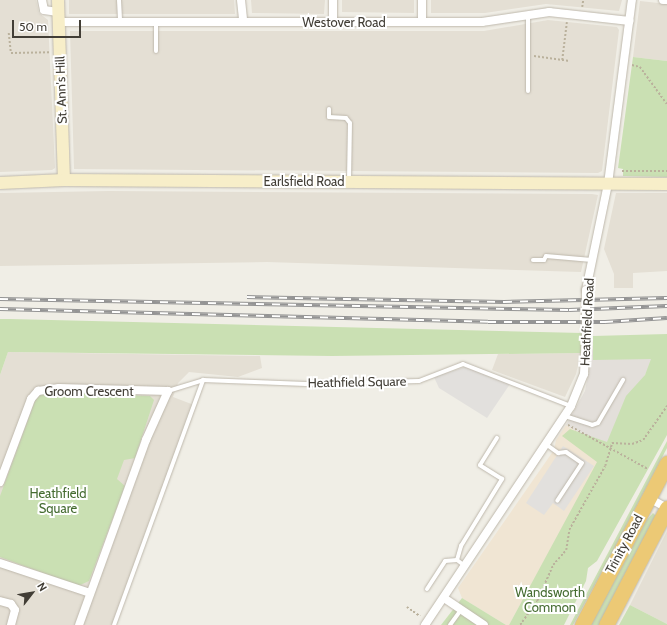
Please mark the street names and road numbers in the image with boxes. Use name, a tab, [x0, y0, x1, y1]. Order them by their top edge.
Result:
street label: Westover Road	[302, 14, 386, 30]
street label: St. Ann's Hill	[52, 56, 70, 124]
street label: Earlsfield Road	[263, 173, 345, 189]
street label: Heathfield Road	[577, 278, 597, 366]
street label: Heathfield Square	[308, 373, 406, 391]
street label: Groom Crescent	[44, 383, 134, 399]
street label: Trinity Road	[602, 512, 646, 576]

